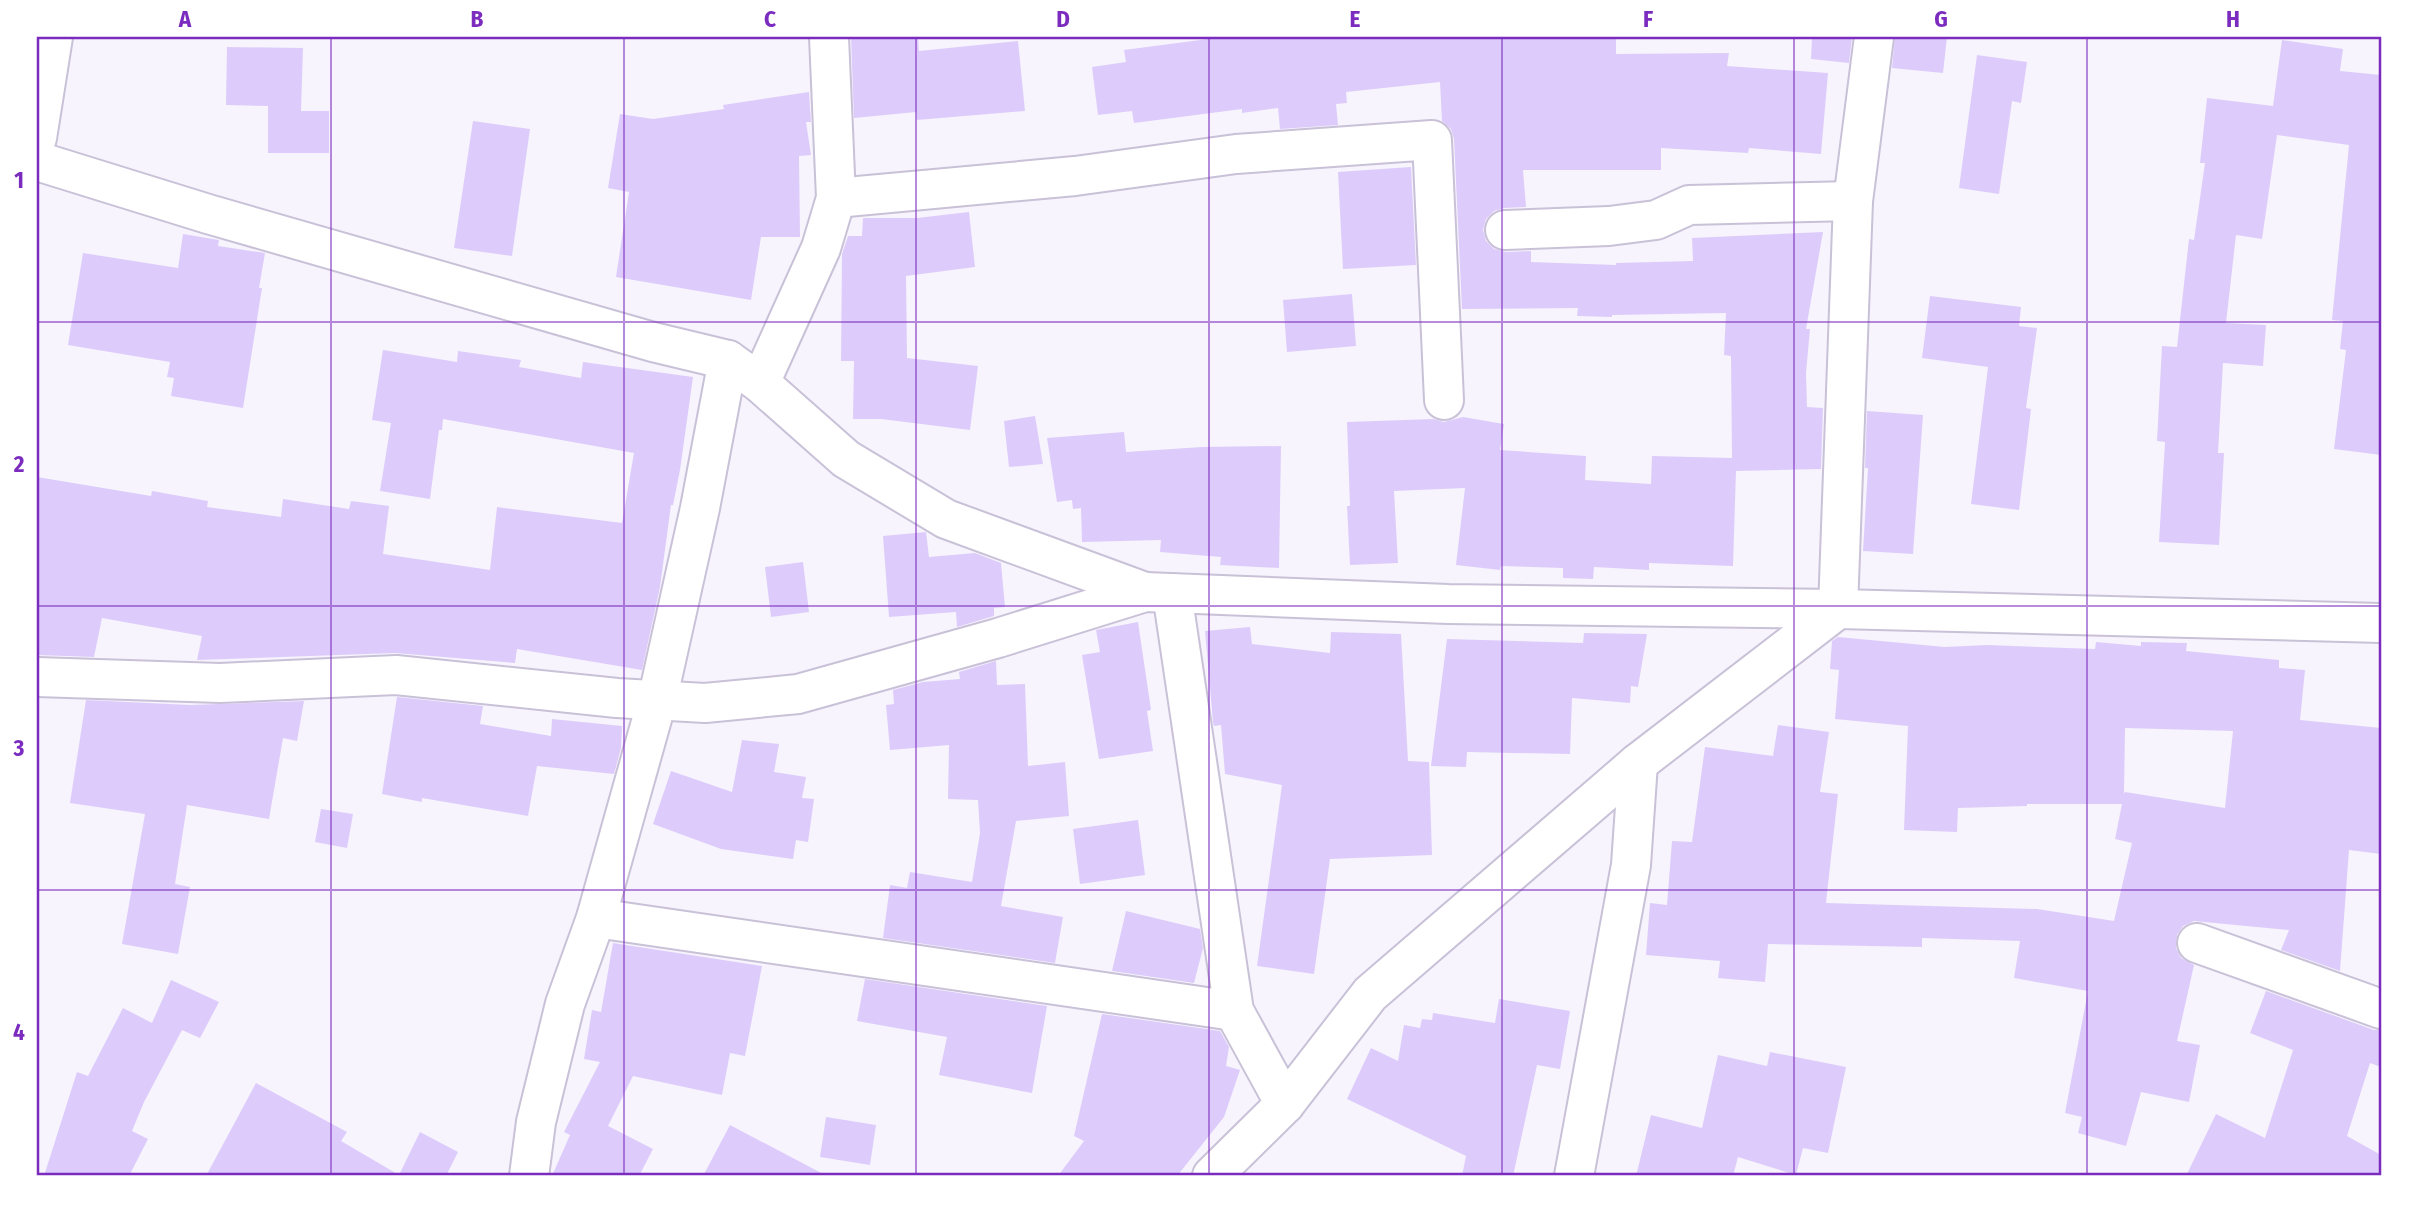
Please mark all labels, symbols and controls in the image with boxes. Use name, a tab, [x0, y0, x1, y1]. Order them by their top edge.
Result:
text: A	[178, 5, 192, 33]
text: B	[471, 5, 484, 33]
text: C	[764, 5, 776, 33]
text: D	[1056, 5, 1070, 33]
text: E	[1350, 5, 1361, 33]
text: F	[1643, 5, 1653, 33]
text: G	[1934, 5, 1948, 33]
text: H	[2226, 5, 2240, 33]
text: 1	[14, 166, 24, 194]
text: 2	[13, 450, 25, 478]
text: 3	[13, 734, 25, 762]
text: 4	[13, 1018, 25, 1046]

